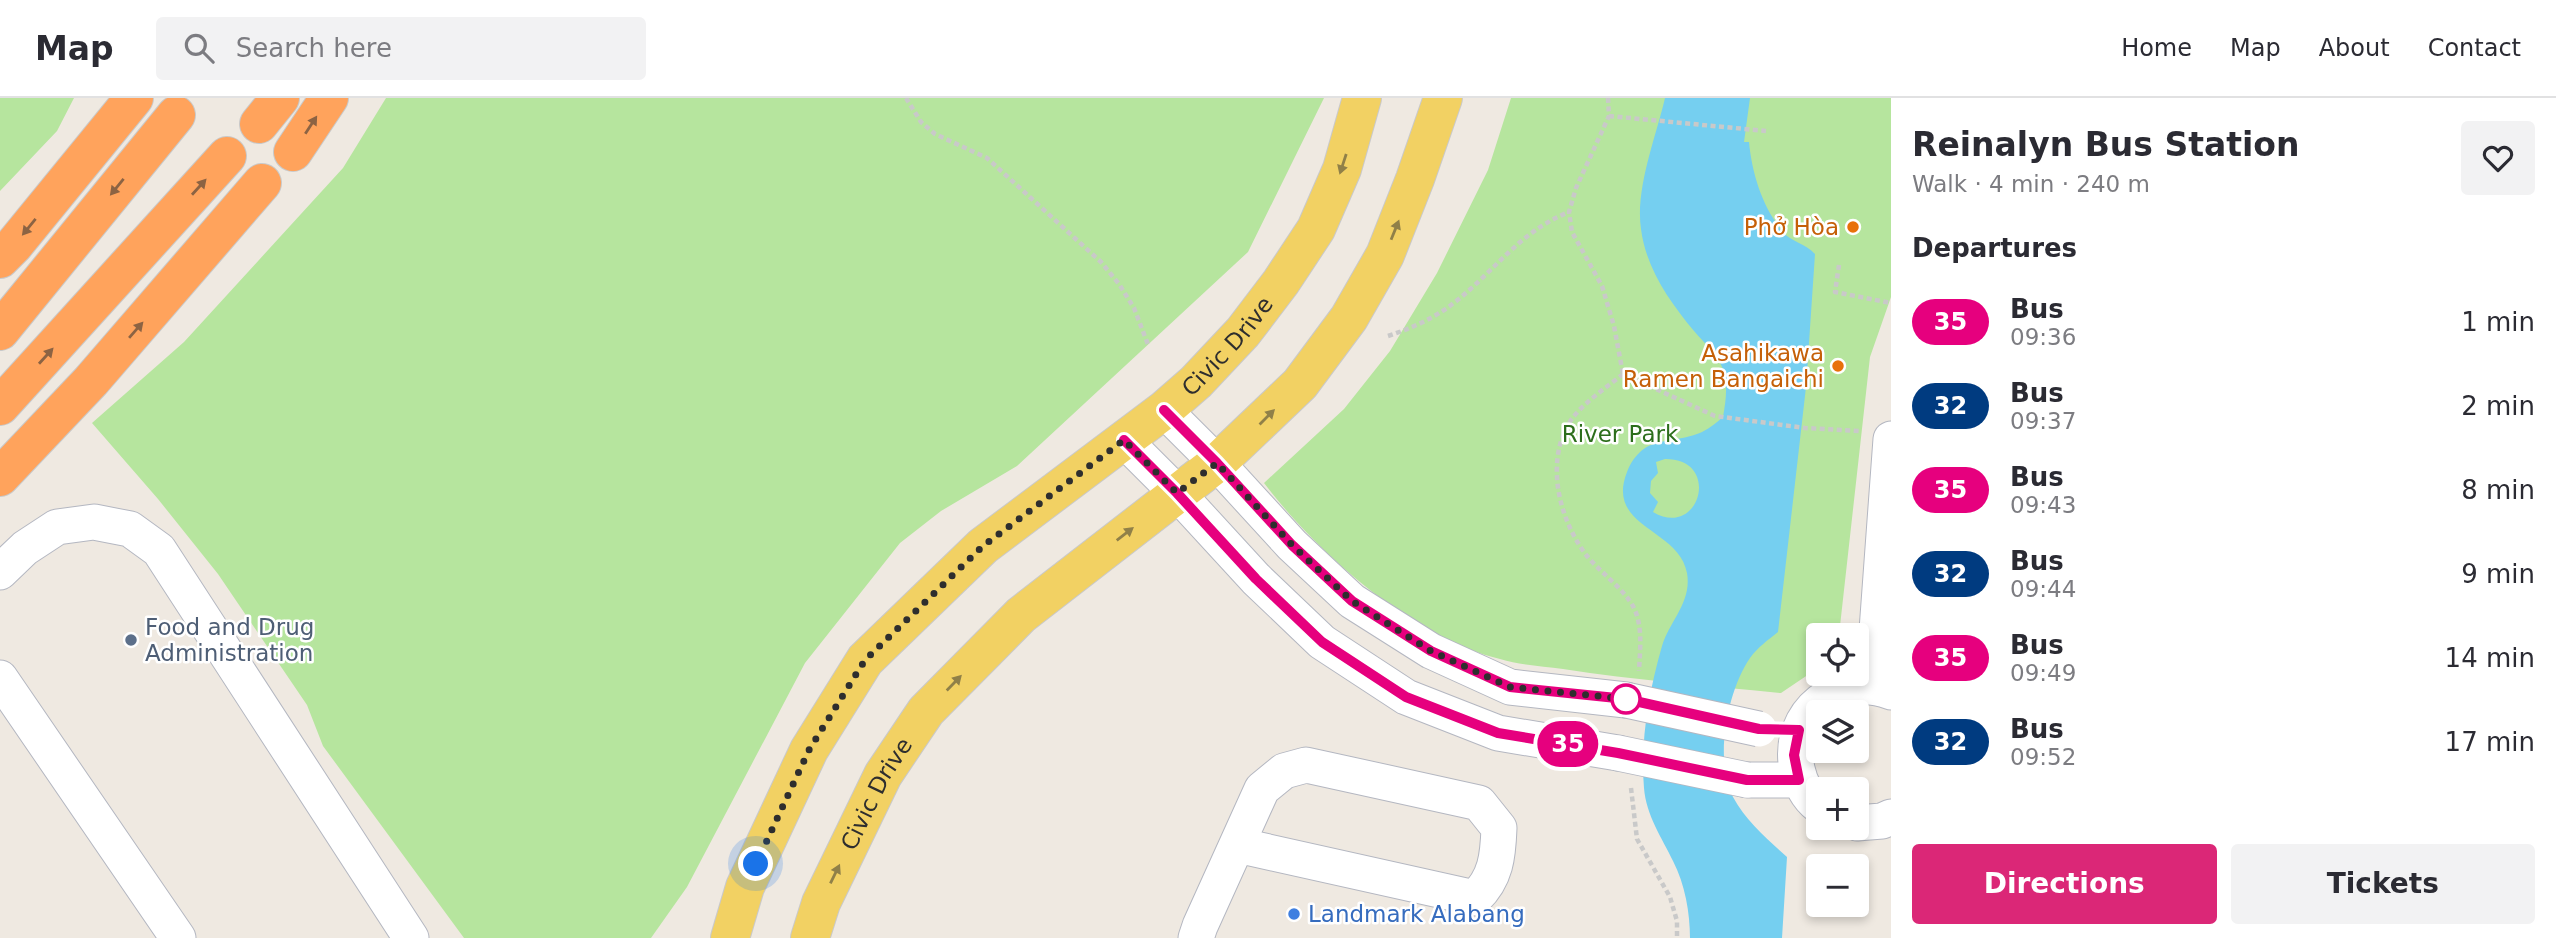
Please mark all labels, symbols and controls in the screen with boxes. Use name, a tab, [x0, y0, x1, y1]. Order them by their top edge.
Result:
search box	[156, 17, 646, 80]
text: Map	[35, 29, 114, 68]
icon: search	[180, 29, 218, 67]
text: Search here	[236, 33, 392, 63]
text: Home	[2121, 34, 2192, 62]
text: Map	[2230, 34, 2281, 62]
text: About	[2319, 34, 2390, 62]
text: Contact	[2428, 34, 2521, 62]
one-way arrow	[304, 116, 318, 134]
button: heart	[2461, 121, 2535, 195]
text: Reinalyn Bus Station	[1912, 125, 2300, 164]
one-way arrow	[1337, 153, 1348, 174]
text: Walk · 4 min · 240 m	[1912, 171, 2150, 197]
one-way arrow	[191, 178, 207, 196]
one-way arrow	[110, 179, 125, 196]
place label: Phở Hòa	[1744, 214, 1839, 240]
one-way arrow	[22, 218, 37, 235]
marker: Phở Hòa	[1845, 219, 1861, 235]
one-way arrow	[1389, 220, 1400, 241]
text: Departures	[1912, 233, 2077, 263]
street label: Civic Drive	[1177, 292, 1278, 401]
text: Bus	[2010, 294, 2064, 324]
text: 1 min	[2461, 307, 2535, 337]
text: 35	[1934, 308, 1967, 336]
one-way arrow	[128, 321, 144, 339]
text: 09:36	[2010, 324, 2076, 350]
place label: Asahikawa Ramen Bangaichi	[1623, 340, 1824, 392]
one-way arrow	[38, 347, 54, 365]
marker: Asahikawa Ramen Bangaichi	[1830, 358, 1846, 374]
text: Bus	[2010, 378, 2064, 408]
text: 2 min	[2461, 391, 2535, 421]
text: 32	[1934, 392, 1967, 420]
one-way arrow	[1259, 408, 1276, 425]
text: 09:37	[2010, 408, 2076, 434]
park label: River Park	[1562, 421, 1679, 447]
text: Bus	[2010, 462, 2064, 492]
text: 8 min	[2461, 475, 2535, 505]
text: 35	[1934, 476, 1967, 504]
text: 09:43	[2010, 492, 2076, 518]
one-way arrow	[1116, 527, 1134, 541]
text: Bus	[2010, 546, 2064, 576]
text: 9 min	[2461, 559, 2535, 589]
text: 32	[1934, 560, 1967, 588]
text: 09:44	[2010, 576, 2076, 602]
place label: Food and Drug Administration	[145, 614, 314, 666]
map controls	[1806, 623, 1869, 917]
button: locate	[1806, 623, 1869, 686]
text: Bus	[2010, 630, 2064, 660]
marker: Food and Drug Administration	[123, 632, 139, 648]
text: 14 min	[2445, 643, 2535, 673]
text: 35	[1934, 644, 1967, 672]
text: 09:49	[2010, 660, 2076, 686]
one-way arrow	[945, 674, 962, 691]
unlabelled marker	[1611, 684, 1641, 714]
button: layers	[1806, 700, 1869, 763]
text: Bus	[2010, 714, 2064, 744]
line badge: 35	[1536, 721, 1600, 767]
text: 17 min	[2445, 727, 2535, 757]
text: 32	[1934, 728, 1967, 756]
text: 35	[1551, 730, 1585, 758]
street label: Civic Drive	[836, 733, 917, 854]
text: 09:52	[2010, 744, 2076, 770]
button: +	[1806, 777, 1869, 840]
button: Directions	[1912, 844, 2217, 924]
button: Tickets	[2231, 844, 2535, 924]
your location	[738, 846, 773, 881]
button: −	[1806, 854, 1869, 917]
one-way arrow	[829, 864, 840, 884]
place label: Landmark Alabang	[1308, 901, 1525, 927]
marker: Landmark Alabang	[1286, 906, 1302, 922]

